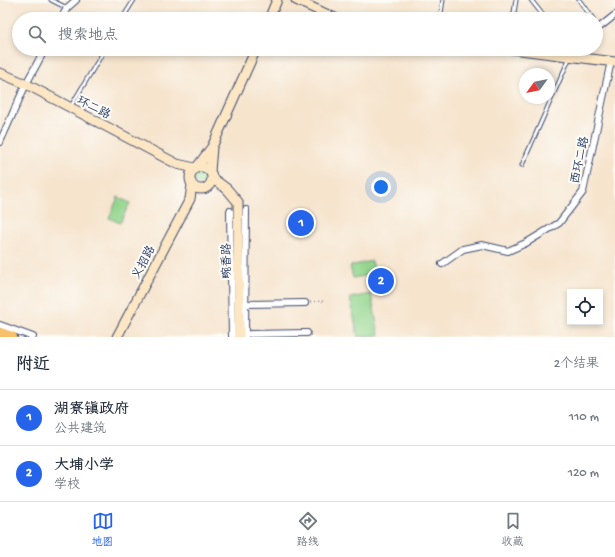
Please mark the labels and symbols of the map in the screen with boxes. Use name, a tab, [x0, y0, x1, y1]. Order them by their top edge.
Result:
north arrow	[519, 68, 555, 104]
street label: 环二路	[74, 93, 113, 123]
street label: 西环二路	[568, 135, 593, 185]
your location	[371, 177, 391, 197]
pin: 1	[288, 208, 314, 238]
street label: 义招路	[129, 243, 159, 282]
street label: 畹香路	[220, 243, 235, 279]
pin: 2	[368, 266, 394, 296]

